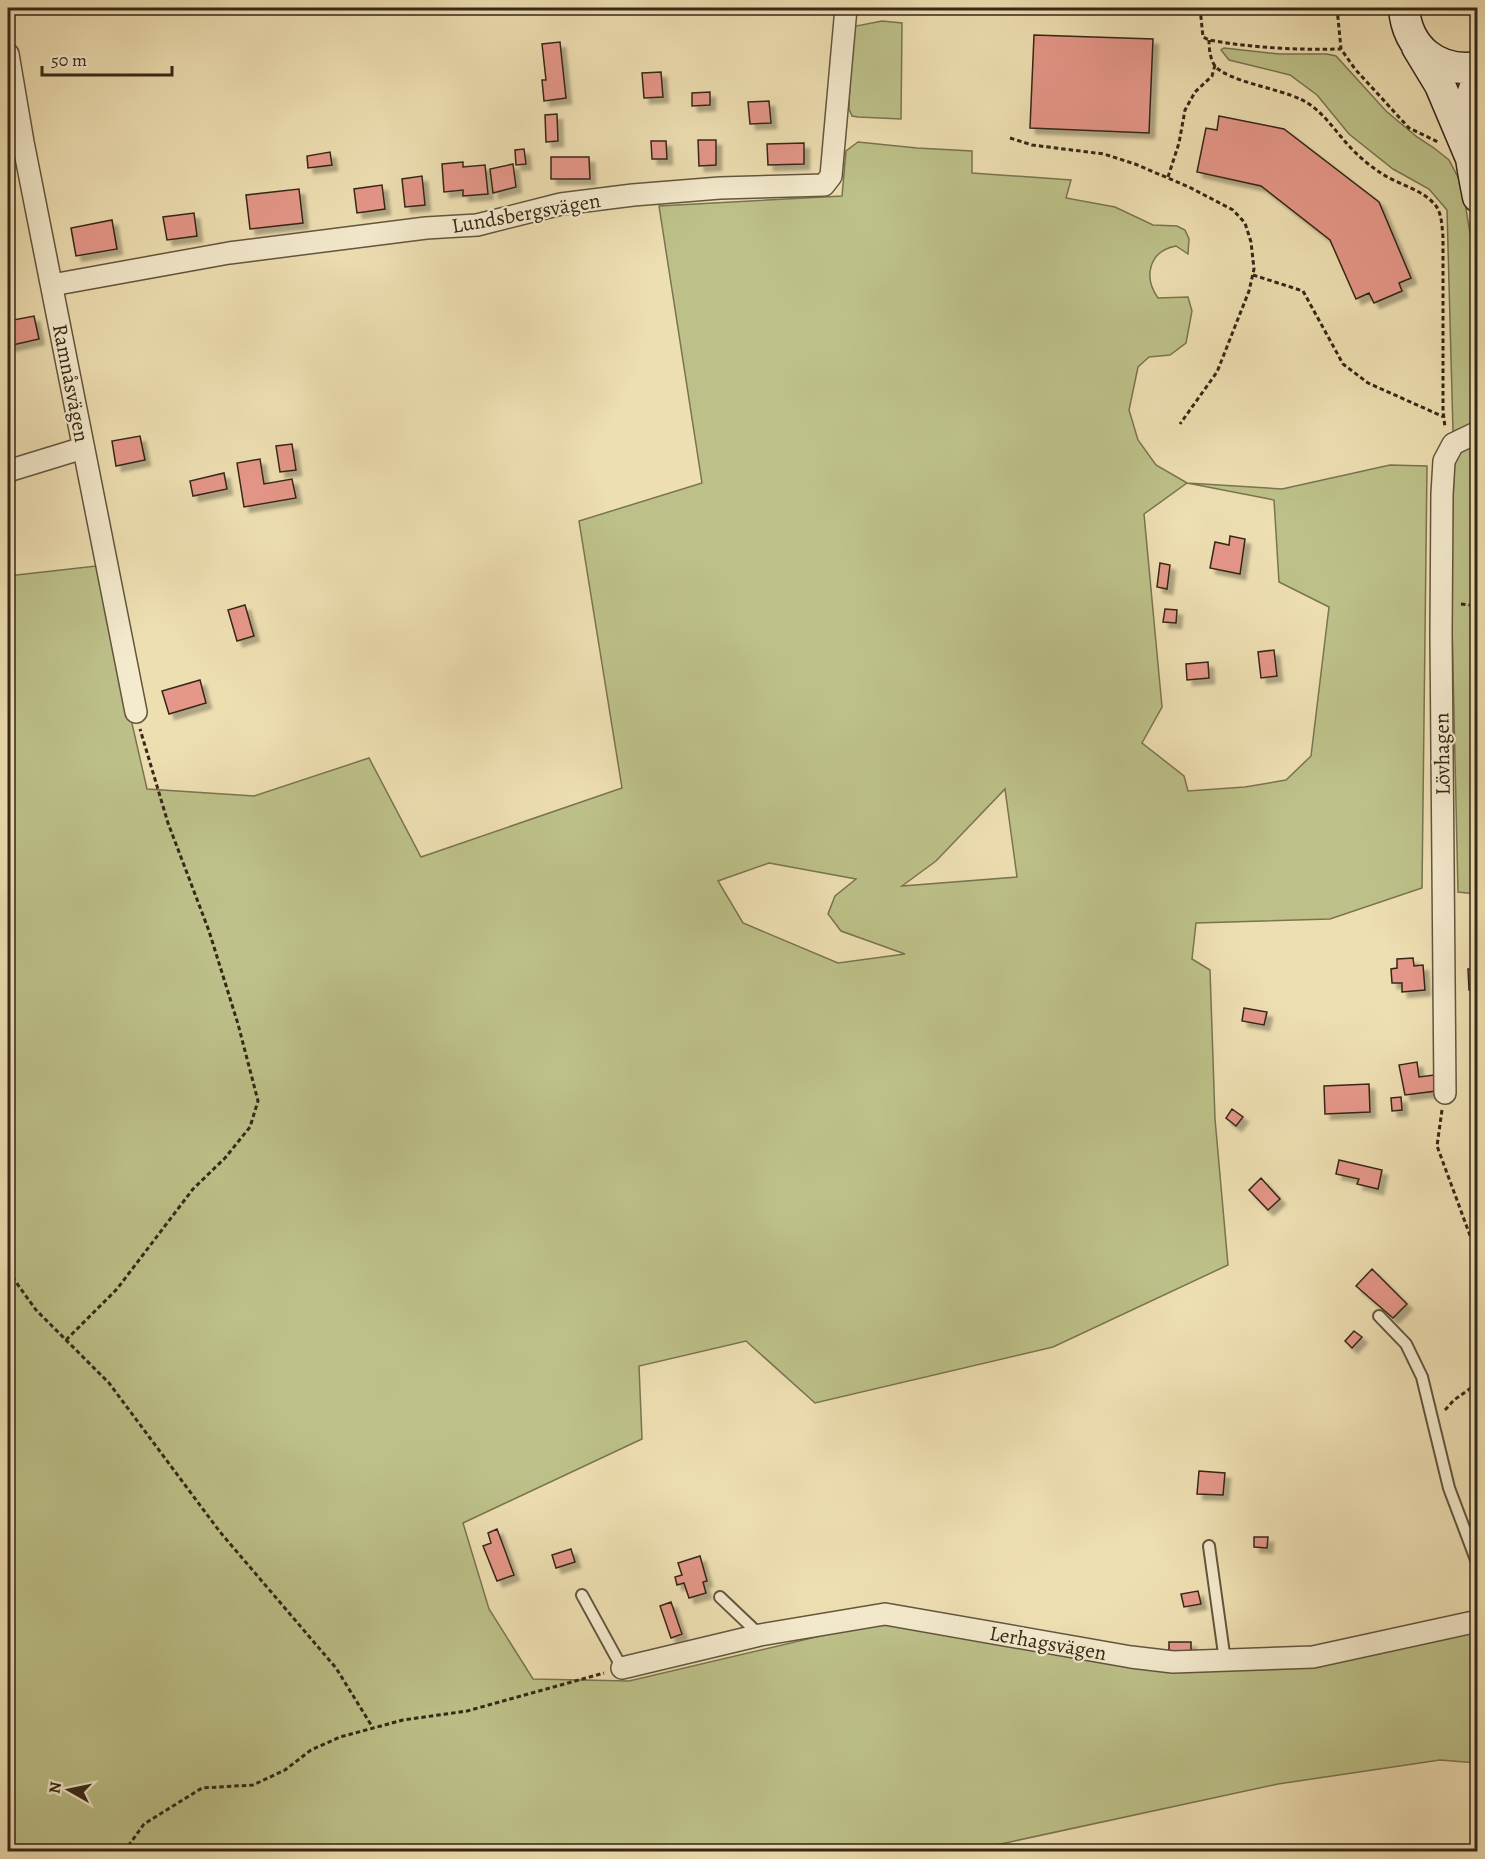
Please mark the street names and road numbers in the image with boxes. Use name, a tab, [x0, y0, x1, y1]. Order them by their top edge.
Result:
street label: Lundsbergsvägen	[449, 186, 603, 240]
street label: Ramnåsvägen	[46, 322, 96, 444]
street label: Lövhagen	[1427, 712, 1457, 796]
street label: Lerhagsvägen	[987, 1619, 1109, 1667]

